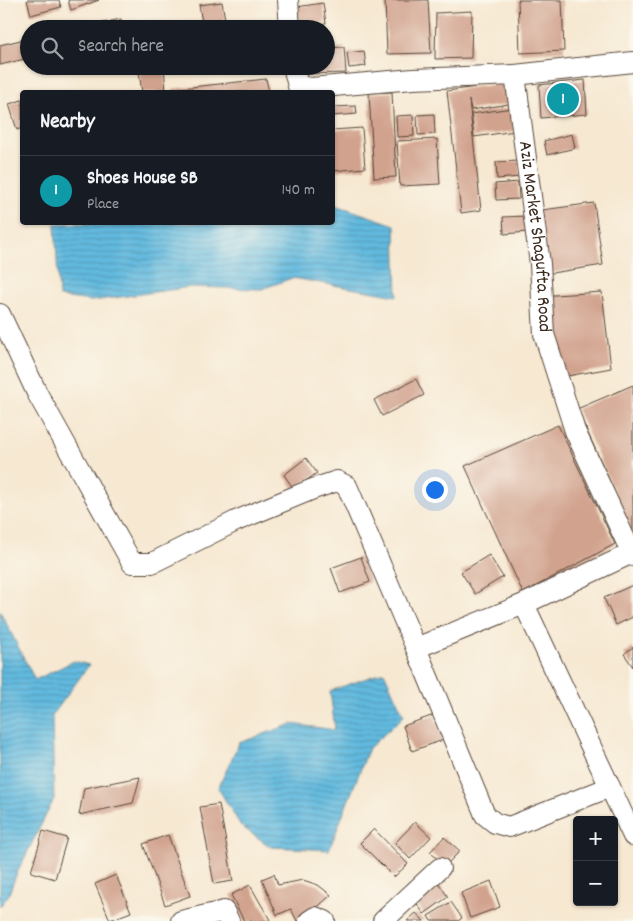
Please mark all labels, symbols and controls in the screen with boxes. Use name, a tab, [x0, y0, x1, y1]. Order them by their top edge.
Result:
search box	[20, 20, 335, 75]
icon: search	[38, 34, 66, 62]
text: Search here	[78, 34, 164, 61]
pin: 1	[547, 80, 579, 118]
text: Nearby	[40, 108, 95, 138]
street label: Aziz Market Shagufta Road	[510, 139, 557, 333]
text: Shoes House SB	[87, 166, 198, 193]
text: 1	[54, 179, 58, 202]
text: 140 m	[281, 179, 315, 202]
text: Place	[87, 193, 119, 216]
your location	[422, 477, 448, 503]
map controls	[573, 816, 618, 906]
button: +	[573, 816, 618, 861]
button: −	[573, 861, 618, 906]

